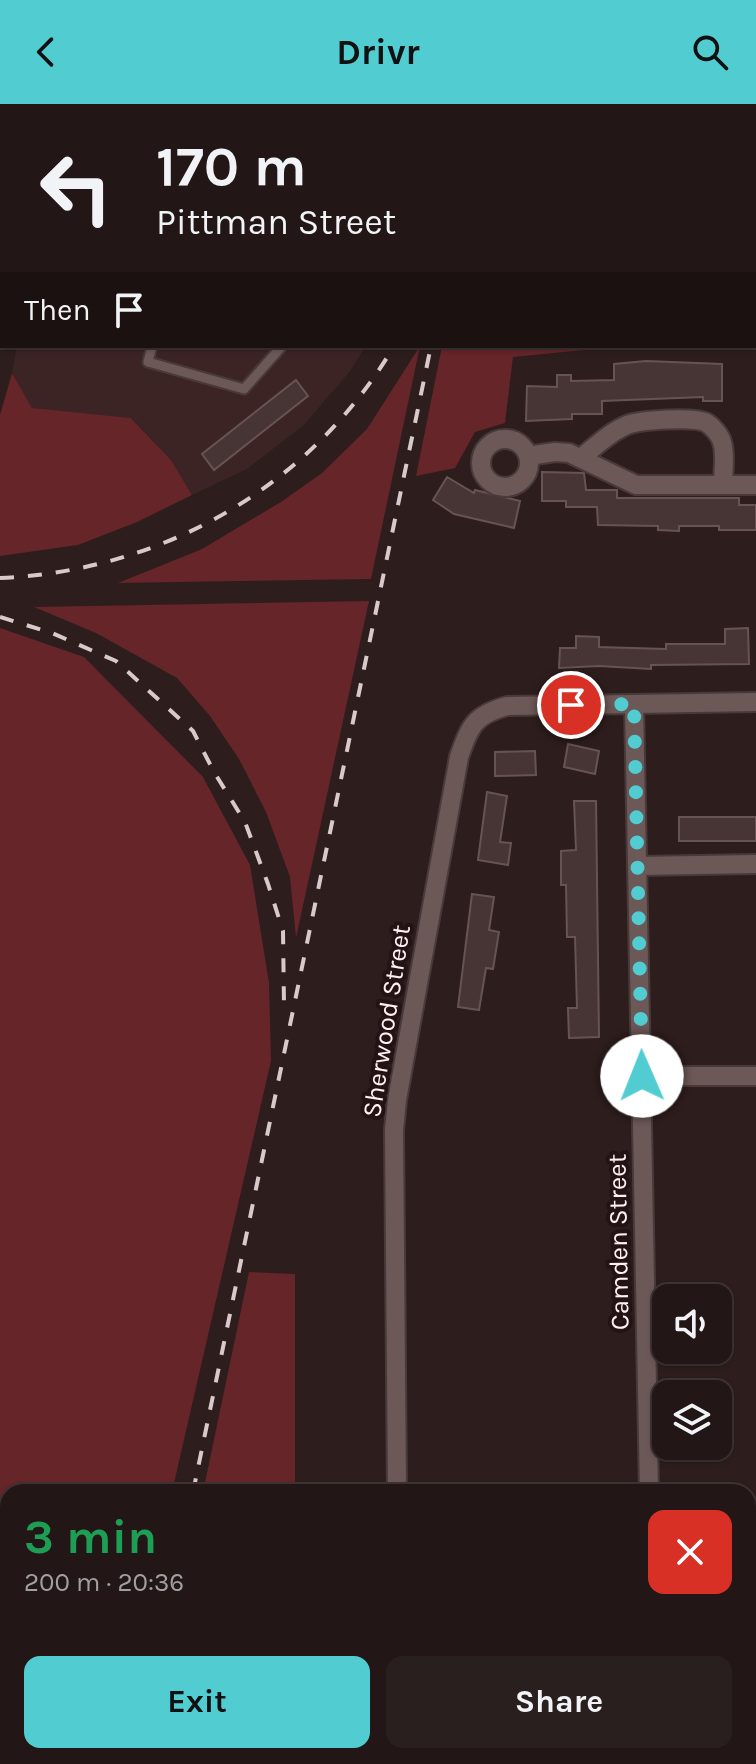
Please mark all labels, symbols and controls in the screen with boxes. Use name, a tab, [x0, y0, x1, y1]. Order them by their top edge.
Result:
icon: back	[24, 30, 68, 74]
icon: search	[688, 30, 732, 74]
text: Drivr	[336, 31, 420, 73]
text: 170 m	[156, 134, 307, 199]
icon: left	[24, 136, 128, 240]
text: Pittman Street	[156, 201, 396, 243]
icon: arrive	[107, 288, 151, 332]
text: Then	[24, 292, 91, 328]
pin	[537, 671, 605, 739]
icon: arrive	[549, 683, 593, 727]
street label: Sherwood Street	[356, 922, 417, 1119]
position arrow	[600, 1034, 684, 1118]
street label: Camden Street	[601, 1153, 636, 1331]
map controls	[652, 1284, 732, 1460]
button: sound	[652, 1284, 732, 1364]
button: layers	[652, 1380, 732, 1460]
text: 3 min	[24, 1509, 157, 1565]
button: close	[648, 1510, 732, 1594]
text: 200 m · 20:36	[24, 1567, 184, 1598]
button: Exit	[24, 1656, 370, 1748]
button: Share	[386, 1656, 732, 1748]

